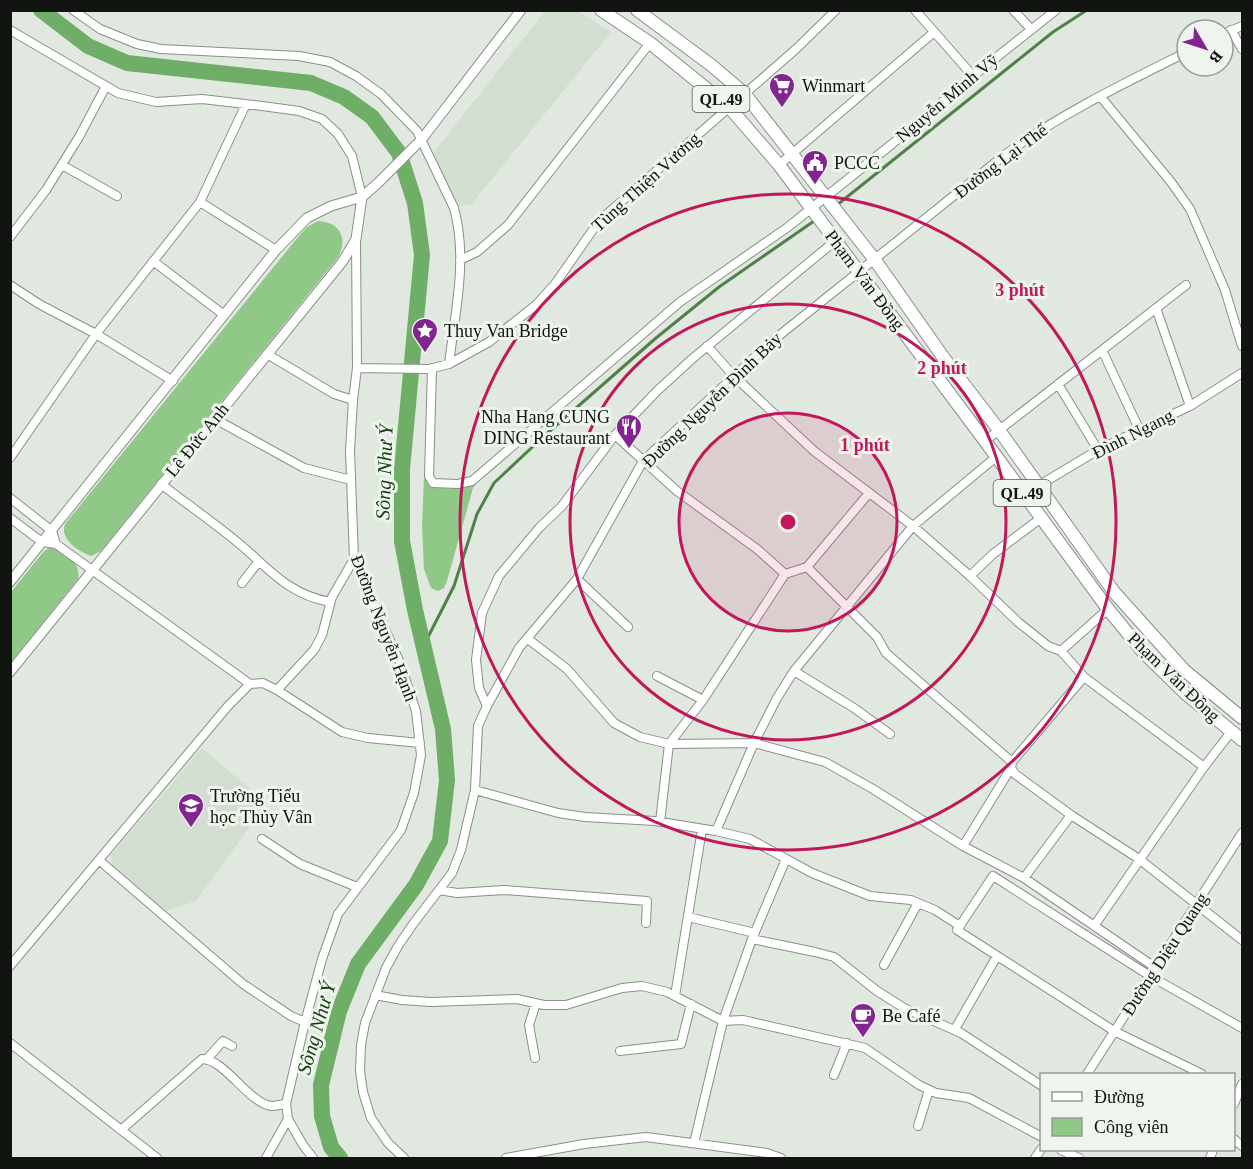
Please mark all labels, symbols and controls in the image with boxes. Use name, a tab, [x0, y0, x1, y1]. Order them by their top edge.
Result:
north arrow	[1175, 18, 1235, 78]
text: B	[1206, 48, 1226, 67]
street label: Nguyễn Minh Vỹ	[892, 50, 1002, 146]
supermarket icon: Winmart	[767, 71, 797, 109]
place label: Winmart	[802, 76, 865, 96]
road number: QL.49	[692, 86, 750, 112]
street label: Đường Lại Thế	[951, 119, 1052, 202]
street label: Tùng Thiện Vương	[588, 128, 704, 236]
public building icon: PCCC	[800, 148, 830, 186]
place label: PCCC	[834, 153, 880, 173]
street label: Phạm Văn Đồng	[821, 226, 909, 334]
text: 3 phút	[995, 280, 1045, 300]
place icon: Thuy Van Bridge	[410, 316, 440, 354]
place label: Thuy Van Bridge	[444, 321, 568, 341]
street label: Đường Nguyễn Đình Bảy	[638, 328, 786, 472]
text: 2 phút	[917, 358, 967, 378]
street label: Lê Đức Anh	[161, 399, 233, 481]
street label: Đình Ngang	[1089, 405, 1177, 463]
place label: Nha Hang CUNG DING Restaurant	[481, 407, 610, 448]
restaurant icon: Nha Hang CUNG DING Restaurant	[614, 412, 644, 450]
water label: Sông Như Ý	[371, 422, 398, 520]
text: 1 phút	[840, 435, 890, 455]
road number: QL.49	[994, 480, 1050, 506]
centre of rings	[778, 512, 798, 532]
street label: Đường Nguyễn Hạnh	[347, 552, 421, 704]
street label: Phạm Văn Đồng	[1124, 628, 1224, 726]
place label: Trường Tiểu học Thủy Vân	[210, 786, 312, 827]
school or university icon: Trường Tiểu học Thủy Vân	[176, 791, 206, 829]
street label: Đường Diệu Quang	[1118, 889, 1212, 1019]
water label: Sông Như Ý	[292, 977, 341, 1077]
cafe icon: Be Café	[848, 1001, 878, 1039]
place label: Be Café	[882, 1006, 940, 1026]
legend	[1040, 1073, 1235, 1151]
text: Đường	[1094, 1087, 1144, 1107]
text: Công viên	[1094, 1117, 1169, 1137]

